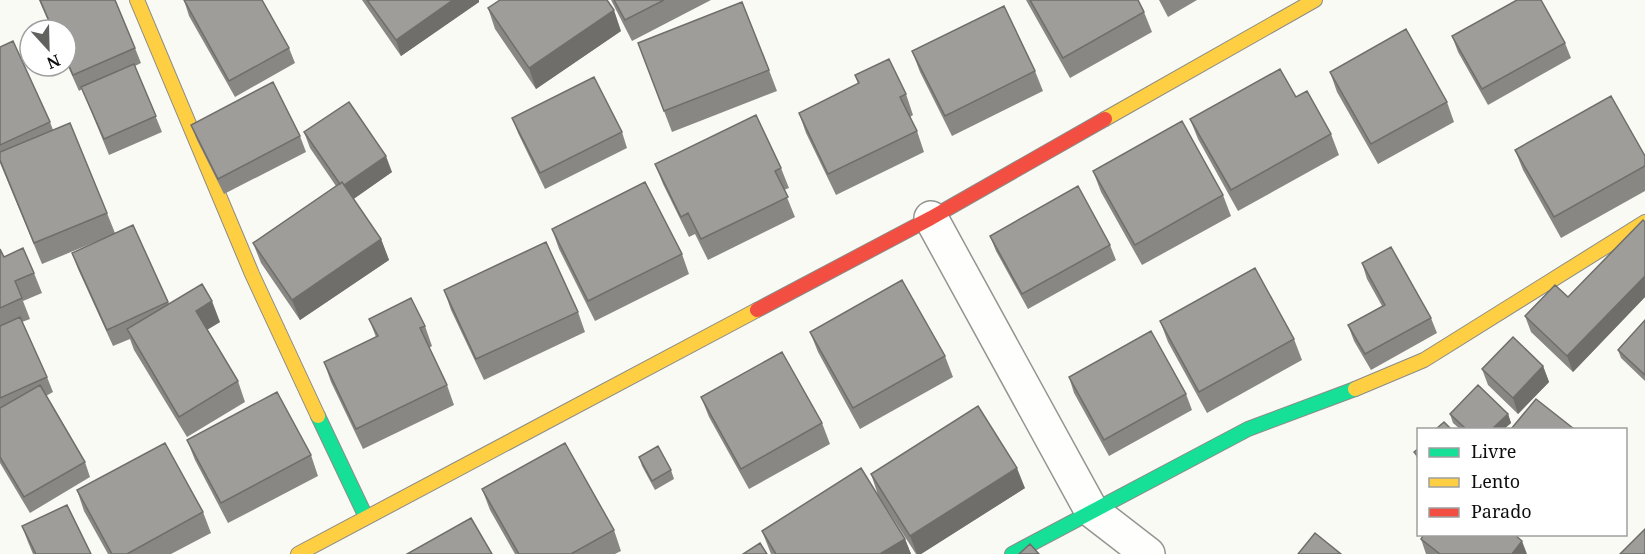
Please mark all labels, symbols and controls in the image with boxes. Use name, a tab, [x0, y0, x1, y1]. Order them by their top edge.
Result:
north arrow	[18, 18, 78, 78]
text: N	[43, 49, 64, 75]
legend	[1417, 428, 1627, 536]
text: Livre	[1471, 439, 1517, 463]
text: Lento	[1471, 469, 1520, 493]
text: Parado	[1471, 499, 1532, 523]

